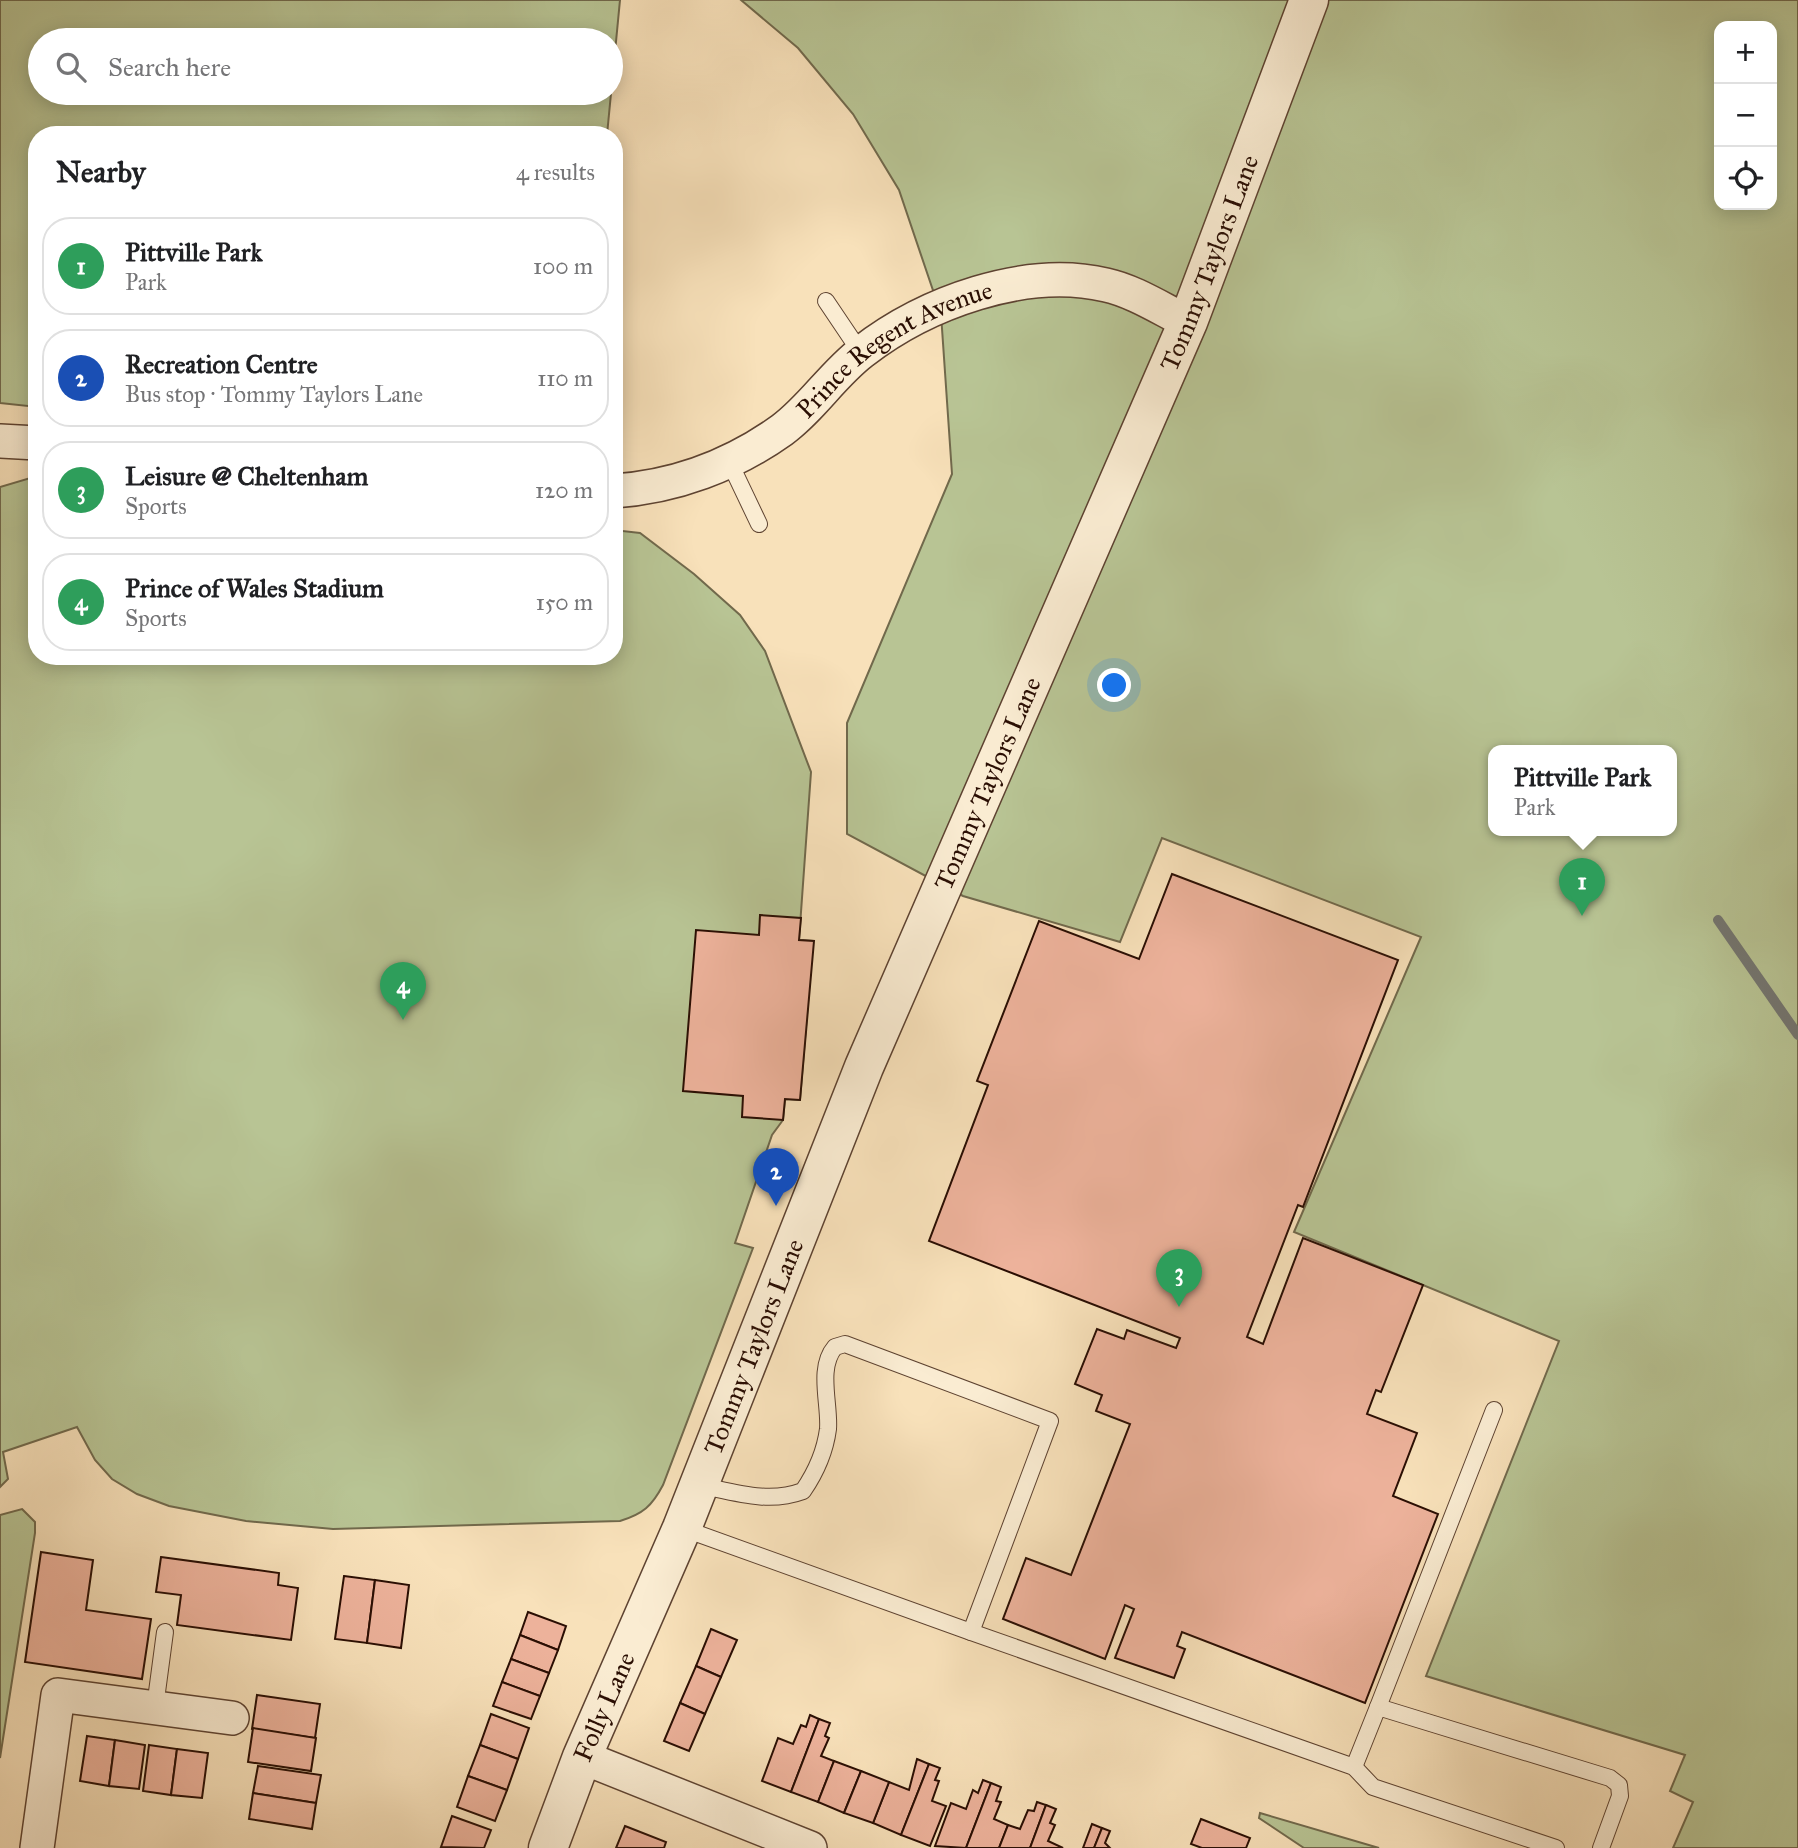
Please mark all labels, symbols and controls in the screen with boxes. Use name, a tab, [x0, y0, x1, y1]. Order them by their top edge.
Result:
map controls	[1714, 21, 1777, 210]
button: +	[1714, 21, 1777, 84]
search box	[28, 28, 623, 105]
icon: search	[52, 48, 90, 86]
text: Search here	[108, 51, 231, 83]
button: −	[1714, 84, 1777, 147]
button: locate	[1714, 147, 1777, 210]
street label: Tommy Taylors Lane	[1153, 150, 1265, 376]
text: Nearby	[56, 154, 146, 190]
text: 4 results	[516, 158, 595, 186]
text: Pittville Park	[125, 236, 262, 268]
text: 1	[76, 252, 86, 280]
text: 100 m	[533, 252, 593, 280]
text: Park	[125, 268, 167, 296]
street label: Prince Regent Avenue	[790, 273, 996, 425]
text: Recreation Centre	[125, 348, 318, 380]
text: 2	[75, 364, 87, 392]
text: 110 m	[537, 364, 593, 392]
text: Bus stop · Tommy Taylors Lane	[125, 380, 423, 408]
text: Leisure @ Cheltenham	[125, 460, 368, 492]
text: 3	[76, 476, 86, 504]
text: 120 m	[535, 476, 593, 504]
text: Sports	[125, 492, 187, 520]
text: Prince of Wales Stadium	[125, 572, 384, 604]
text: 4	[75, 588, 87, 616]
text: 150 m	[536, 588, 593, 616]
text: Sports	[125, 604, 187, 632]
your location	[1097, 668, 1131, 702]
street label: Tommy Taylors Lane	[927, 672, 1048, 895]
popup	[1488, 745, 1677, 836]
text: Pittville Park	[1514, 761, 1651, 793]
text: Park	[1514, 793, 1555, 821]
pin: 1	[1559, 858, 1605, 916]
pin: 4	[380, 962, 426, 1020]
pin: 2	[753, 1148, 799, 1206]
street label: Tommy Taylors Lane	[697, 1234, 811, 1459]
pin: 3	[1156, 1249, 1202, 1307]
street label: Folly Lane	[566, 1647, 642, 1766]

